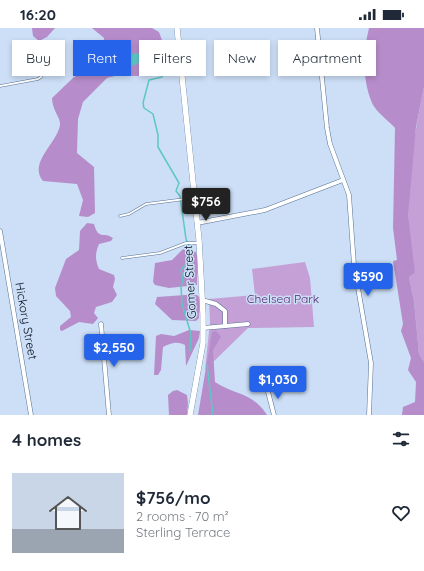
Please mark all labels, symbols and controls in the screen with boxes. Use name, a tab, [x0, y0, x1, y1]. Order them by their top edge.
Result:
text: 16:20	[20, 5, 56, 24]
chip: Buy	[12, 40, 65, 76]
chip: Rent	[73, 40, 131, 76]
chip: Filters	[139, 40, 206, 76]
chip: New	[214, 40, 270, 76]
chip: Apartment	[278, 40, 376, 76]
pin: $756	[182, 188, 230, 222]
text: $756	[191, 193, 221, 209]
street label: Gomer Street	[180, 245, 199, 319]
pin: $590	[344, 263, 392, 297]
text: $590	[353, 268, 383, 284]
street label: Hickory Street	[12, 281, 41, 361]
park label: Chelsea Park	[247, 291, 319, 306]
pin: $2,550	[81, 334, 147, 368]
text: $2,550	[93, 339, 135, 355]
pin: $1,030	[245, 366, 311, 400]
text: $1,030	[258, 371, 298, 387]
icon: filters	[390, 428, 412, 450]
text: 4 homes	[12, 429, 81, 450]
text: $756/mo	[136, 487, 211, 508]
icon: home	[44, 489, 92, 537]
icon: heart	[390, 502, 412, 524]
text: 2 rooms · 70 m²	[136, 508, 229, 524]
text: Sterling Terrace	[136, 524, 230, 540]

